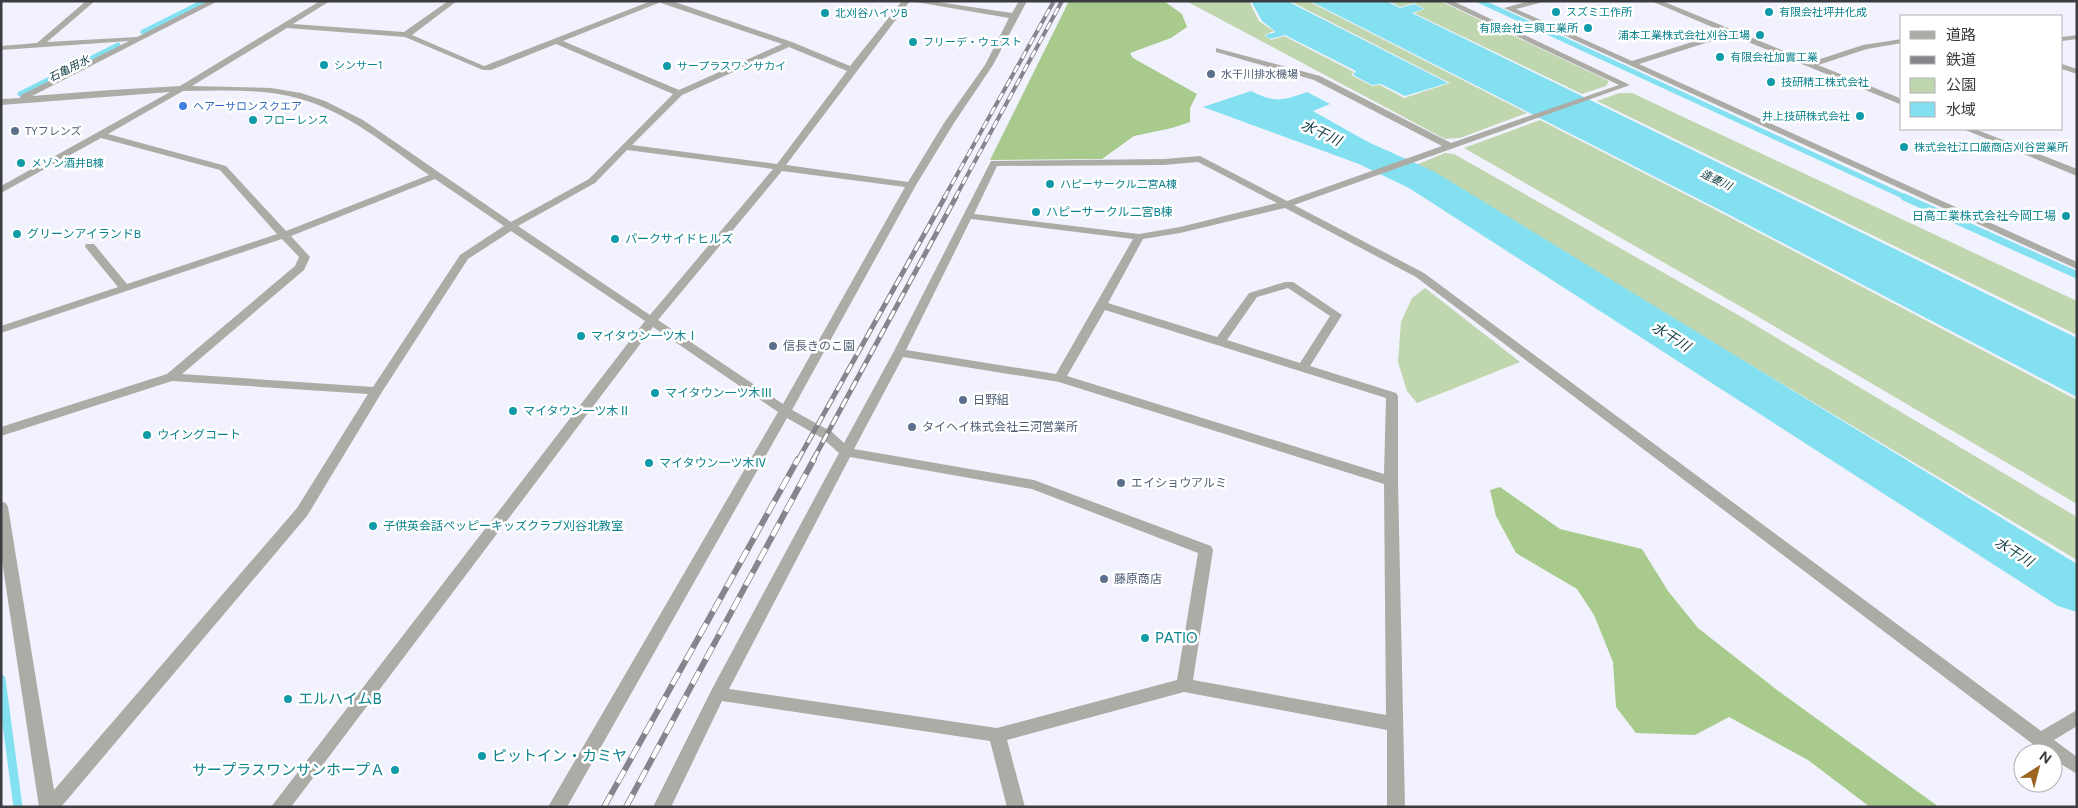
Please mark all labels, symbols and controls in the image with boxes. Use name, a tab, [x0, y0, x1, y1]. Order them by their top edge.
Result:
marker: スズミ工作所	[1550, 6, 1562, 18]
place label: スズミ工作所	[1566, 6, 1633, 19]
marker: 有限会社坪井化成	[1763, 6, 1775, 18]
place label: 有限会社坪井化成	[1779, 6, 1867, 19]
marker: 北刈谷ハイツB	[819, 7, 831, 19]
place label: 北刈谷ハイツB	[835, 7, 908, 20]
legend	[1900, 15, 2063, 130]
place label: 有限会社三興工業所	[1479, 22, 1579, 35]
marker: 有限会社三興工業所	[1582, 22, 1594, 34]
text: 道路	[1946, 26, 1976, 44]
place label: 浦本工業株式会社刈谷工場	[1618, 29, 1750, 42]
marker: 浦本工業株式会社刈谷工場	[1754, 29, 1766, 41]
marker: フリーデ・ウェスト	[907, 36, 919, 48]
place label: フリーデ・ウェスト	[923, 36, 1022, 49]
marker: 有限会社加實工業	[1714, 51, 1726, 63]
place label: 有限会社加實工業	[1730, 51, 1818, 64]
text: 鉄道	[1946, 51, 1976, 69]
water label: 石亀用水	[46, 53, 92, 85]
marker: シンサー1	[318, 59, 330, 71]
place label: シンサー1	[334, 59, 383, 72]
marker: サープラスワンサカイ	[661, 60, 673, 72]
place label: サープラスワンサカイ	[677, 60, 786, 73]
marker: 水干川排水機場	[1205, 68, 1217, 80]
place label: 水干川排水機場	[1221, 68, 1298, 81]
marker: 技研精工株式会社	[1765, 76, 1777, 88]
place label: 技研精工株式会社	[1781, 76, 1869, 89]
text: 公園	[1946, 76, 1976, 94]
marker: ヘアーサロンスクエア	[177, 100, 189, 112]
place label: ヘアーサロンスクエア	[193, 100, 302, 113]
text: 水域	[1946, 101, 1976, 119]
place label: 井上技研株式会社	[1762, 110, 1850, 123]
marker: 井上技研株式会社	[1854, 110, 1866, 122]
marker: フローレンス	[247, 114, 259, 126]
place label: フローレンス	[263, 114, 329, 127]
water label: 水干川	[1298, 116, 1345, 150]
marker: TYフレンズ	[9, 125, 21, 137]
place label: TYフレンズ	[25, 125, 82, 138]
marker: 株式会社江口厳商店刈谷営業所	[1898, 141, 1910, 153]
place label: 株式会社江口厳商店刈谷営業所	[1914, 141, 2069, 154]
marker: メゾン酒井B棟	[15, 157, 27, 169]
place label: メゾン酒井B棟	[31, 157, 104, 170]
water label: 逢妻川	[1698, 167, 1735, 194]
marker: ハピーサークル二宮A棟	[1044, 178, 1056, 190]
place label: ハピーサークル二宮A棟	[1060, 178, 1177, 191]
place label: ハピーサークル二宮B棟	[1046, 205, 1173, 219]
marker: ハピーサークル二宮B棟	[1030, 206, 1042, 218]
place label: 日高工業株式会社今岡工場	[1912, 209, 2056, 223]
marker: 日高工業株式会社今岡工場	[2060, 210, 2072, 222]
place label: グリーンアイランドB	[27, 227, 141, 241]
marker: グリーンアイランドB	[11, 228, 23, 240]
place label: パークサイドヒルズ	[625, 232, 733, 246]
marker: パークサイドヒルズ	[609, 233, 621, 245]
water label: 水干川	[1649, 319, 1695, 356]
place label: マイタウン一ツ木Ⅰ	[591, 329, 699, 343]
marker: マイタウン一ツ木Ⅰ	[575, 330, 587, 342]
place label: 信長きのこ園	[783, 339, 855, 353]
marker: 信長きのこ園	[767, 340, 779, 352]
place label: マイタウン一ツ木Ⅲ	[665, 386, 773, 400]
marker: マイタウン一ツ木Ⅲ	[649, 387, 661, 399]
place label: 日野組	[973, 393, 1009, 407]
marker: 日野組	[957, 394, 969, 406]
place label: マイタウン一ツ木Ⅱ	[523, 404, 631, 418]
marker: マイタウン一ツ木Ⅱ	[507, 405, 519, 417]
place label: タイヘイ株式会社三河営業所	[922, 420, 1078, 434]
marker: タイヘイ株式会社三河営業所	[906, 421, 918, 433]
place label: ウイングコート	[157, 428, 241, 442]
marker: ウイングコート	[141, 429, 153, 441]
place label: マイタウン一ツ木Ⅳ	[659, 456, 767, 470]
marker: マイタウン一ツ木Ⅳ	[643, 457, 655, 469]
place label: エイショウアルミ	[1131, 476, 1227, 490]
marker: エイショウアルミ	[1115, 477, 1127, 489]
place label: 子供英会話ペッピーキッズクラブ刈谷北教室	[383, 519, 623, 533]
marker: 子供英会話ペッピーキッズクラブ刈谷北教室	[367, 520, 379, 532]
water label: 水干川	[1992, 534, 2038, 571]
place label: 藤原商店	[1114, 572, 1162, 586]
marker: 藤原商店	[1098, 573, 1110, 585]
place label: PATIO	[1155, 629, 1198, 647]
marker: PATIO	[1139, 632, 1151, 644]
place label: エルハイムB	[298, 690, 382, 708]
marker: エルハイムB	[282, 693, 294, 705]
north arrow	[2013, 743, 2063, 793]
place label: ピットイン・カミヤ	[492, 747, 627, 765]
text: N	[2036, 748, 2055, 768]
marker: ピットイン・カミヤ	[476, 750, 488, 762]
place label: サープラスワンサンホープＡ	[192, 761, 385, 779]
marker: サープラスワンサンホープＡ	[389, 764, 401, 776]

